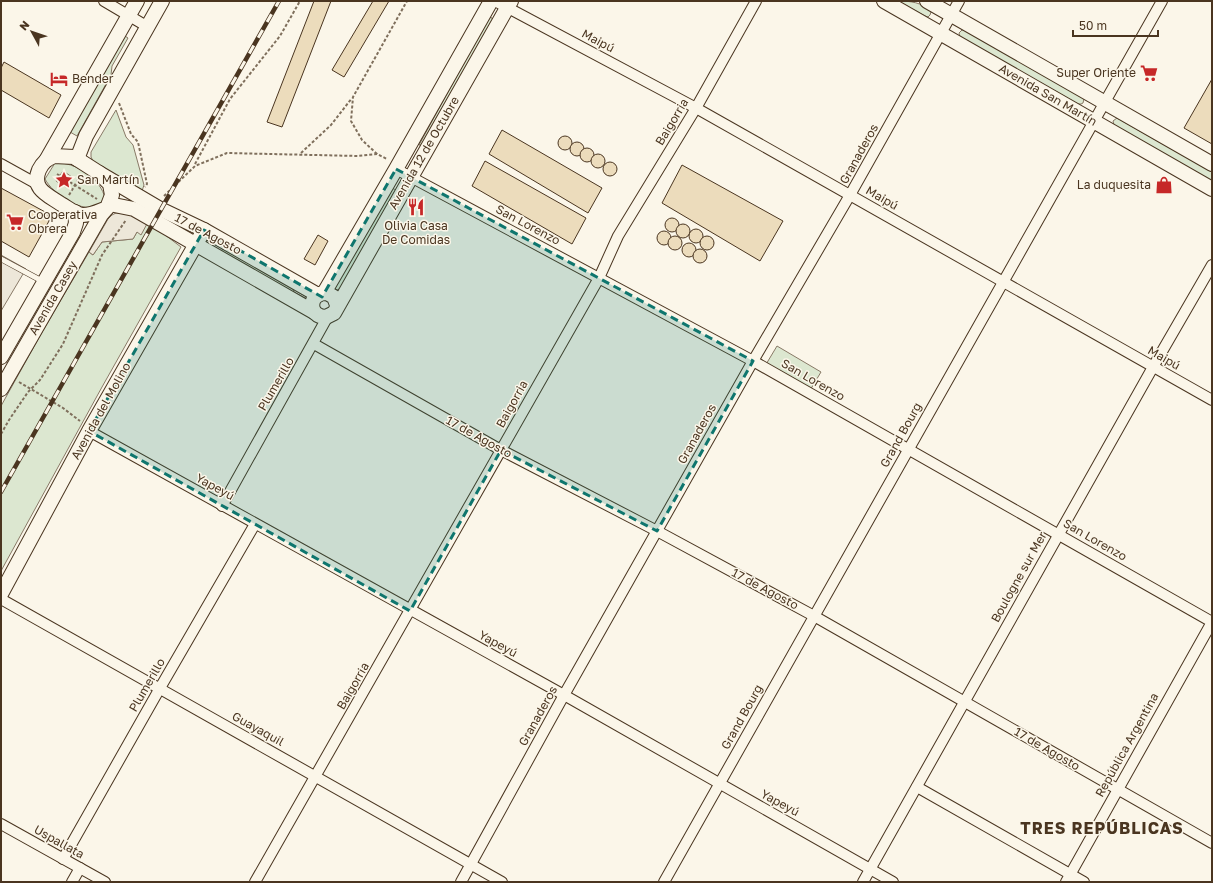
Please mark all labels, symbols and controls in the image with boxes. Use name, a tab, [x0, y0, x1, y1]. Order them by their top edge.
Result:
north arrow	[12, 12, 52, 52]
scale bar	[1073, 12, 1158, 38]
text: N	[16, 18, 32, 33]
text: 50 m	[1079, 18, 1107, 33]
street label: Maipú	[579, 26, 617, 55]
street label: Avenida San Martín	[997, 60, 1100, 129]
supermarket icon: Super Oriente	[1139, 63, 1159, 83]
place label: Super Oriente	[1056, 65, 1136, 80]
hotel icon: Bender	[49, 69, 69, 89]
place label: Bender	[72, 71, 114, 86]
street label: Avenida 12 de Octubre	[385, 94, 462, 212]
street label: Baigorria	[652, 96, 691, 148]
street label: Granaderos	[836, 121, 881, 186]
place icon: San Martín	[54, 170, 74, 190]
place label: San Martín	[77, 172, 139, 187]
shop icon: La duquesita	[1154, 175, 1174, 195]
place label: La duquesita	[1077, 177, 1151, 192]
street label: Maipú	[863, 182, 901, 213]
restaurant icon: Olivia Casa De Comidas	[406, 197, 426, 217]
street label: San Lorenzo	[493, 201, 563, 248]
place label: Cooperativa Obrera	[28, 207, 97, 236]
street label: 17 de Agosto	[172, 210, 244, 257]
supermarket icon: Cooperativa Obrera	[5, 212, 25, 232]
place label: Olivia Casa De Comidas	[382, 218, 450, 247]
street label: Avenida Casey	[25, 258, 80, 338]
street label: Maipú	[1145, 342, 1183, 373]
street label: Plumerillo	[254, 354, 297, 413]
street label: San Lorenzo	[779, 355, 848, 404]
street label: Avenida del Molino	[68, 360, 134, 462]
street label: Baigorria	[492, 377, 531, 430]
street label: Grand Bourg	[877, 400, 925, 470]
street label: Granaderos	[674, 401, 719, 466]
street label: 17 de Agosto	[444, 412, 515, 461]
street label: Yapeyú	[193, 470, 237, 503]
street label: San Lorenzo	[1061, 515, 1130, 564]
street label: Boulogne sur Mer	[987, 529, 1050, 625]
street label: 17 de Agosto	[729, 565, 801, 612]
street label: Yapeyú	[476, 627, 520, 660]
street label: Plumerillo	[125, 655, 168, 714]
street label: Baigorria	[333, 659, 372, 712]
street label: Grand Bourg	[718, 682, 766, 752]
street label: Granaderos	[515, 683, 560, 748]
street label: República Argentina	[1092, 690, 1161, 799]
street label: Guayaquil	[230, 708, 287, 749]
street label: 17 de Agosto	[1012, 724, 1083, 773]
street label: Yapeyú	[758, 786, 802, 819]
district label: TRES REPÚBLICAS	[1020, 818, 1184, 838]
street label: Uspallata	[31, 822, 87, 862]

